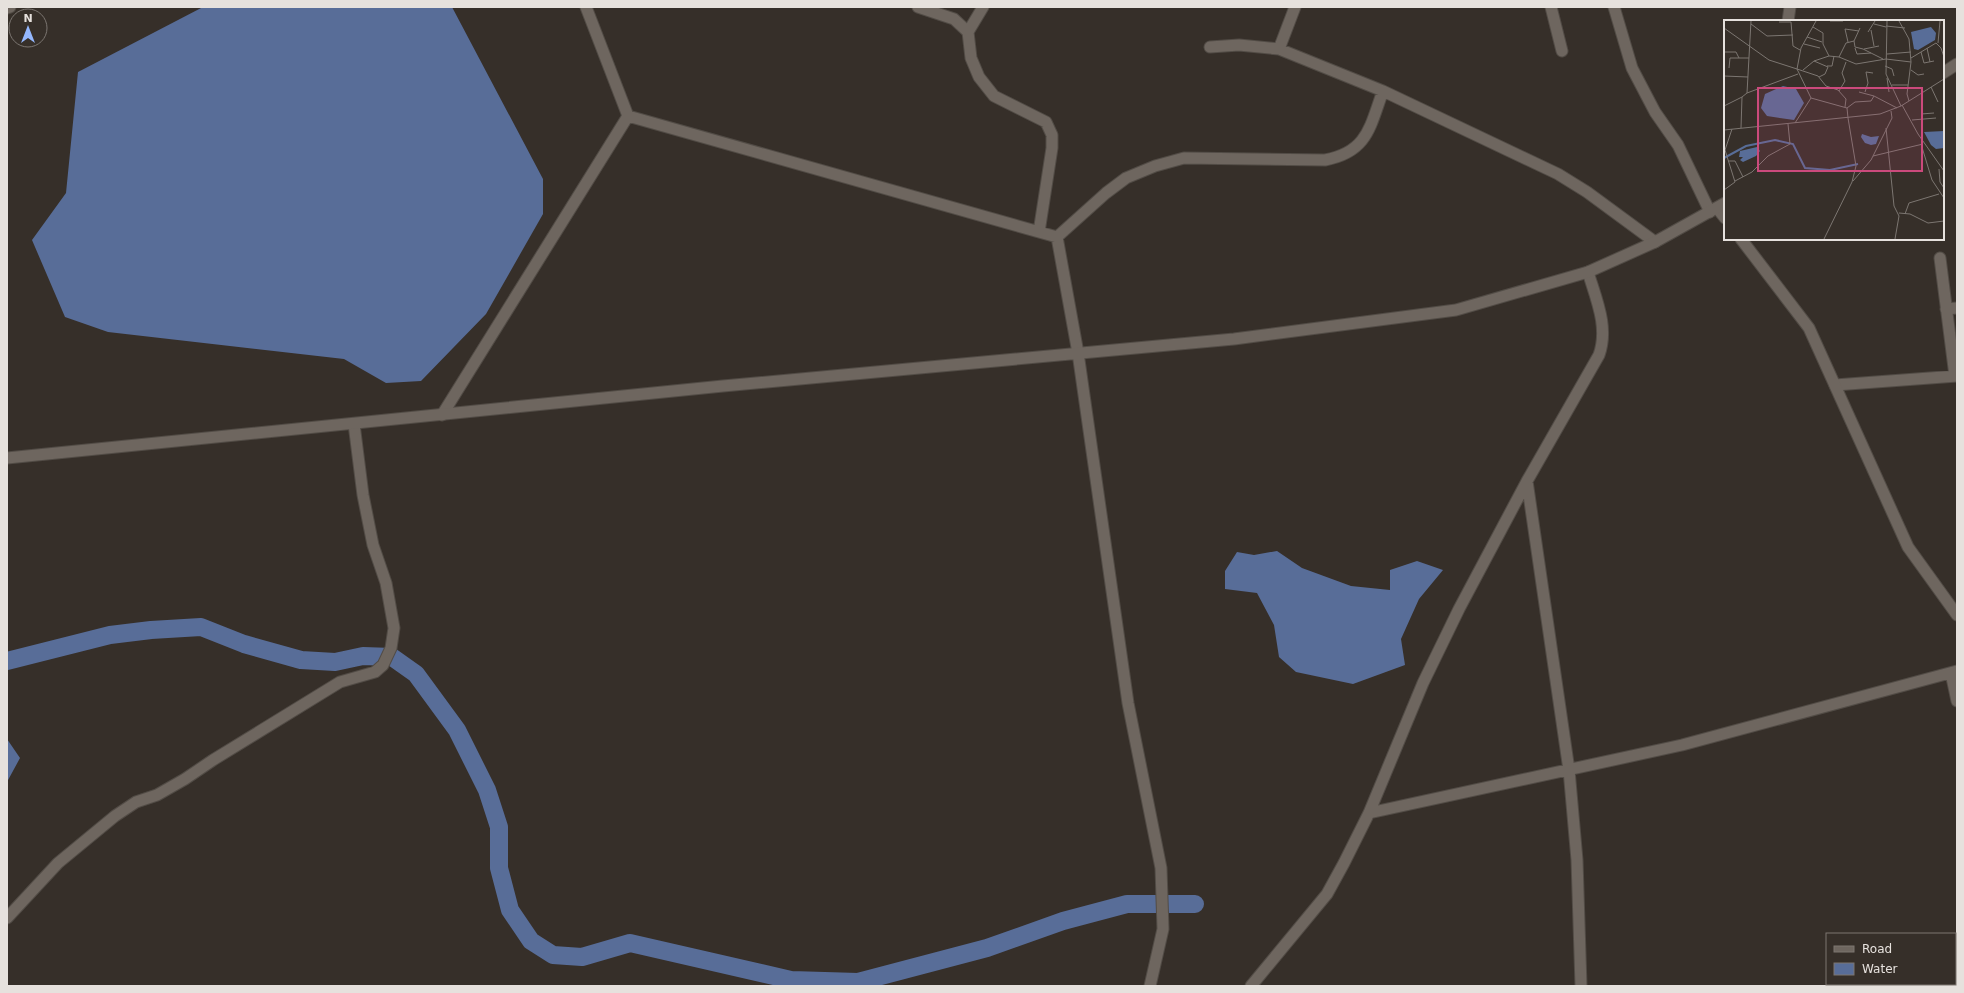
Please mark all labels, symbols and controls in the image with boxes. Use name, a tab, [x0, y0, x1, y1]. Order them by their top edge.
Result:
north arrow	[8, 8, 48, 48]
text: N	[23, 12, 33, 25]
inset map	[1724, 20, 1944, 240]
legend	[1826, 933, 1956, 985]
text: Road	[1862, 942, 1892, 956]
text: Water	[1862, 962, 1898, 976]

